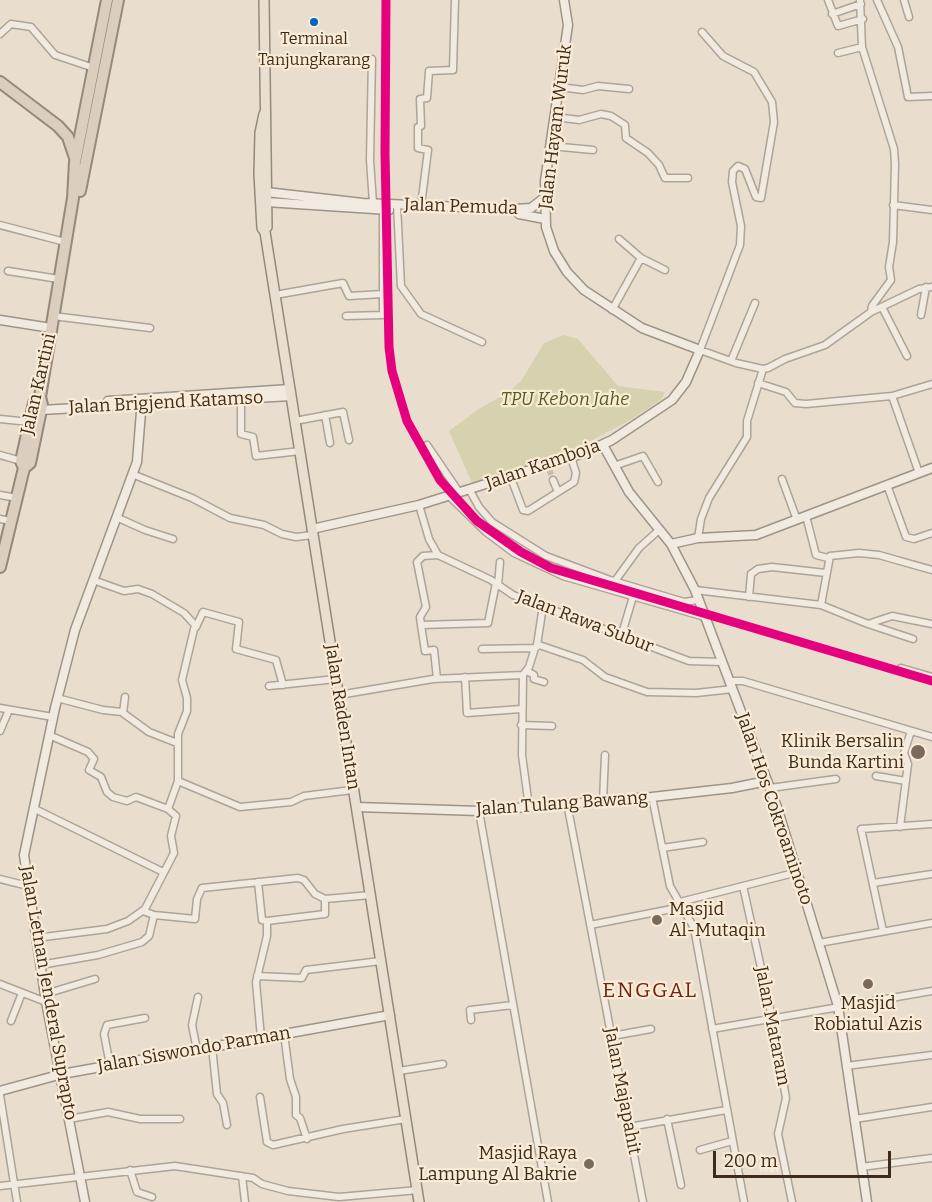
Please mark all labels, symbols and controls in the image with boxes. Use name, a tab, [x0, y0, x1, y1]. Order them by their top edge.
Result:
marker: Terminal Tanjungkarang	[308, 16, 320, 28]
place label: Terminal Tanjungkarang	[258, 30, 370, 68]
street label: Jalan Hayam Wuruk	[535, 43, 577, 211]
street label: Jalan Pemuda	[404, 194, 518, 220]
street label: Jalan Kartini	[17, 331, 61, 437]
street label: Jalan Brigjend Katamso	[68, 387, 264, 419]
park label: TPU Kebon Jahe	[501, 389, 629, 411]
street label: Jalan Kamboja	[483, 435, 603, 495]
street label: Jalan Rawa Subur	[514, 586, 656, 658]
street label: Jalan Raden Intan	[320, 643, 364, 791]
street label: Jalan Hos Cokroaminoto	[731, 710, 817, 908]
place label: Klinik Bersalin Bunda Kartini	[781, 731, 904, 774]
marker: Klinik Bersalin Bunda Kartini	[909, 743, 927, 761]
street label: Jalan Tulang Bawang	[475, 787, 649, 821]
street label: Jalan Letnan Jenderal Suprapto	[15, 864, 81, 1122]
place label: Masjid Al-Mutaqin	[669, 899, 766, 942]
marker: Masjid Al-Mutaqin	[650, 913, 664, 927]
street label: Jalan Mataram	[750, 964, 794, 1088]
marker: Masjid Robiatul Azis	[861, 977, 875, 991]
district label: ENGGAL	[602, 978, 698, 1004]
place label: Masjid Robiatul Azis	[814, 993, 922, 1036]
street label: Jalan Siswondo Parman	[96, 1022, 292, 1078]
street label: Jalan Majapahit	[599, 1026, 645, 1156]
scale bar	[716, 1139, 894, 1177]
place label: Masjid Raya Lampung Al Bakrie	[418, 1143, 577, 1186]
text: 200 m	[724, 1150, 778, 1172]
marker: Masjid Raya Lampung Al Bakrie	[582, 1157, 596, 1171]

